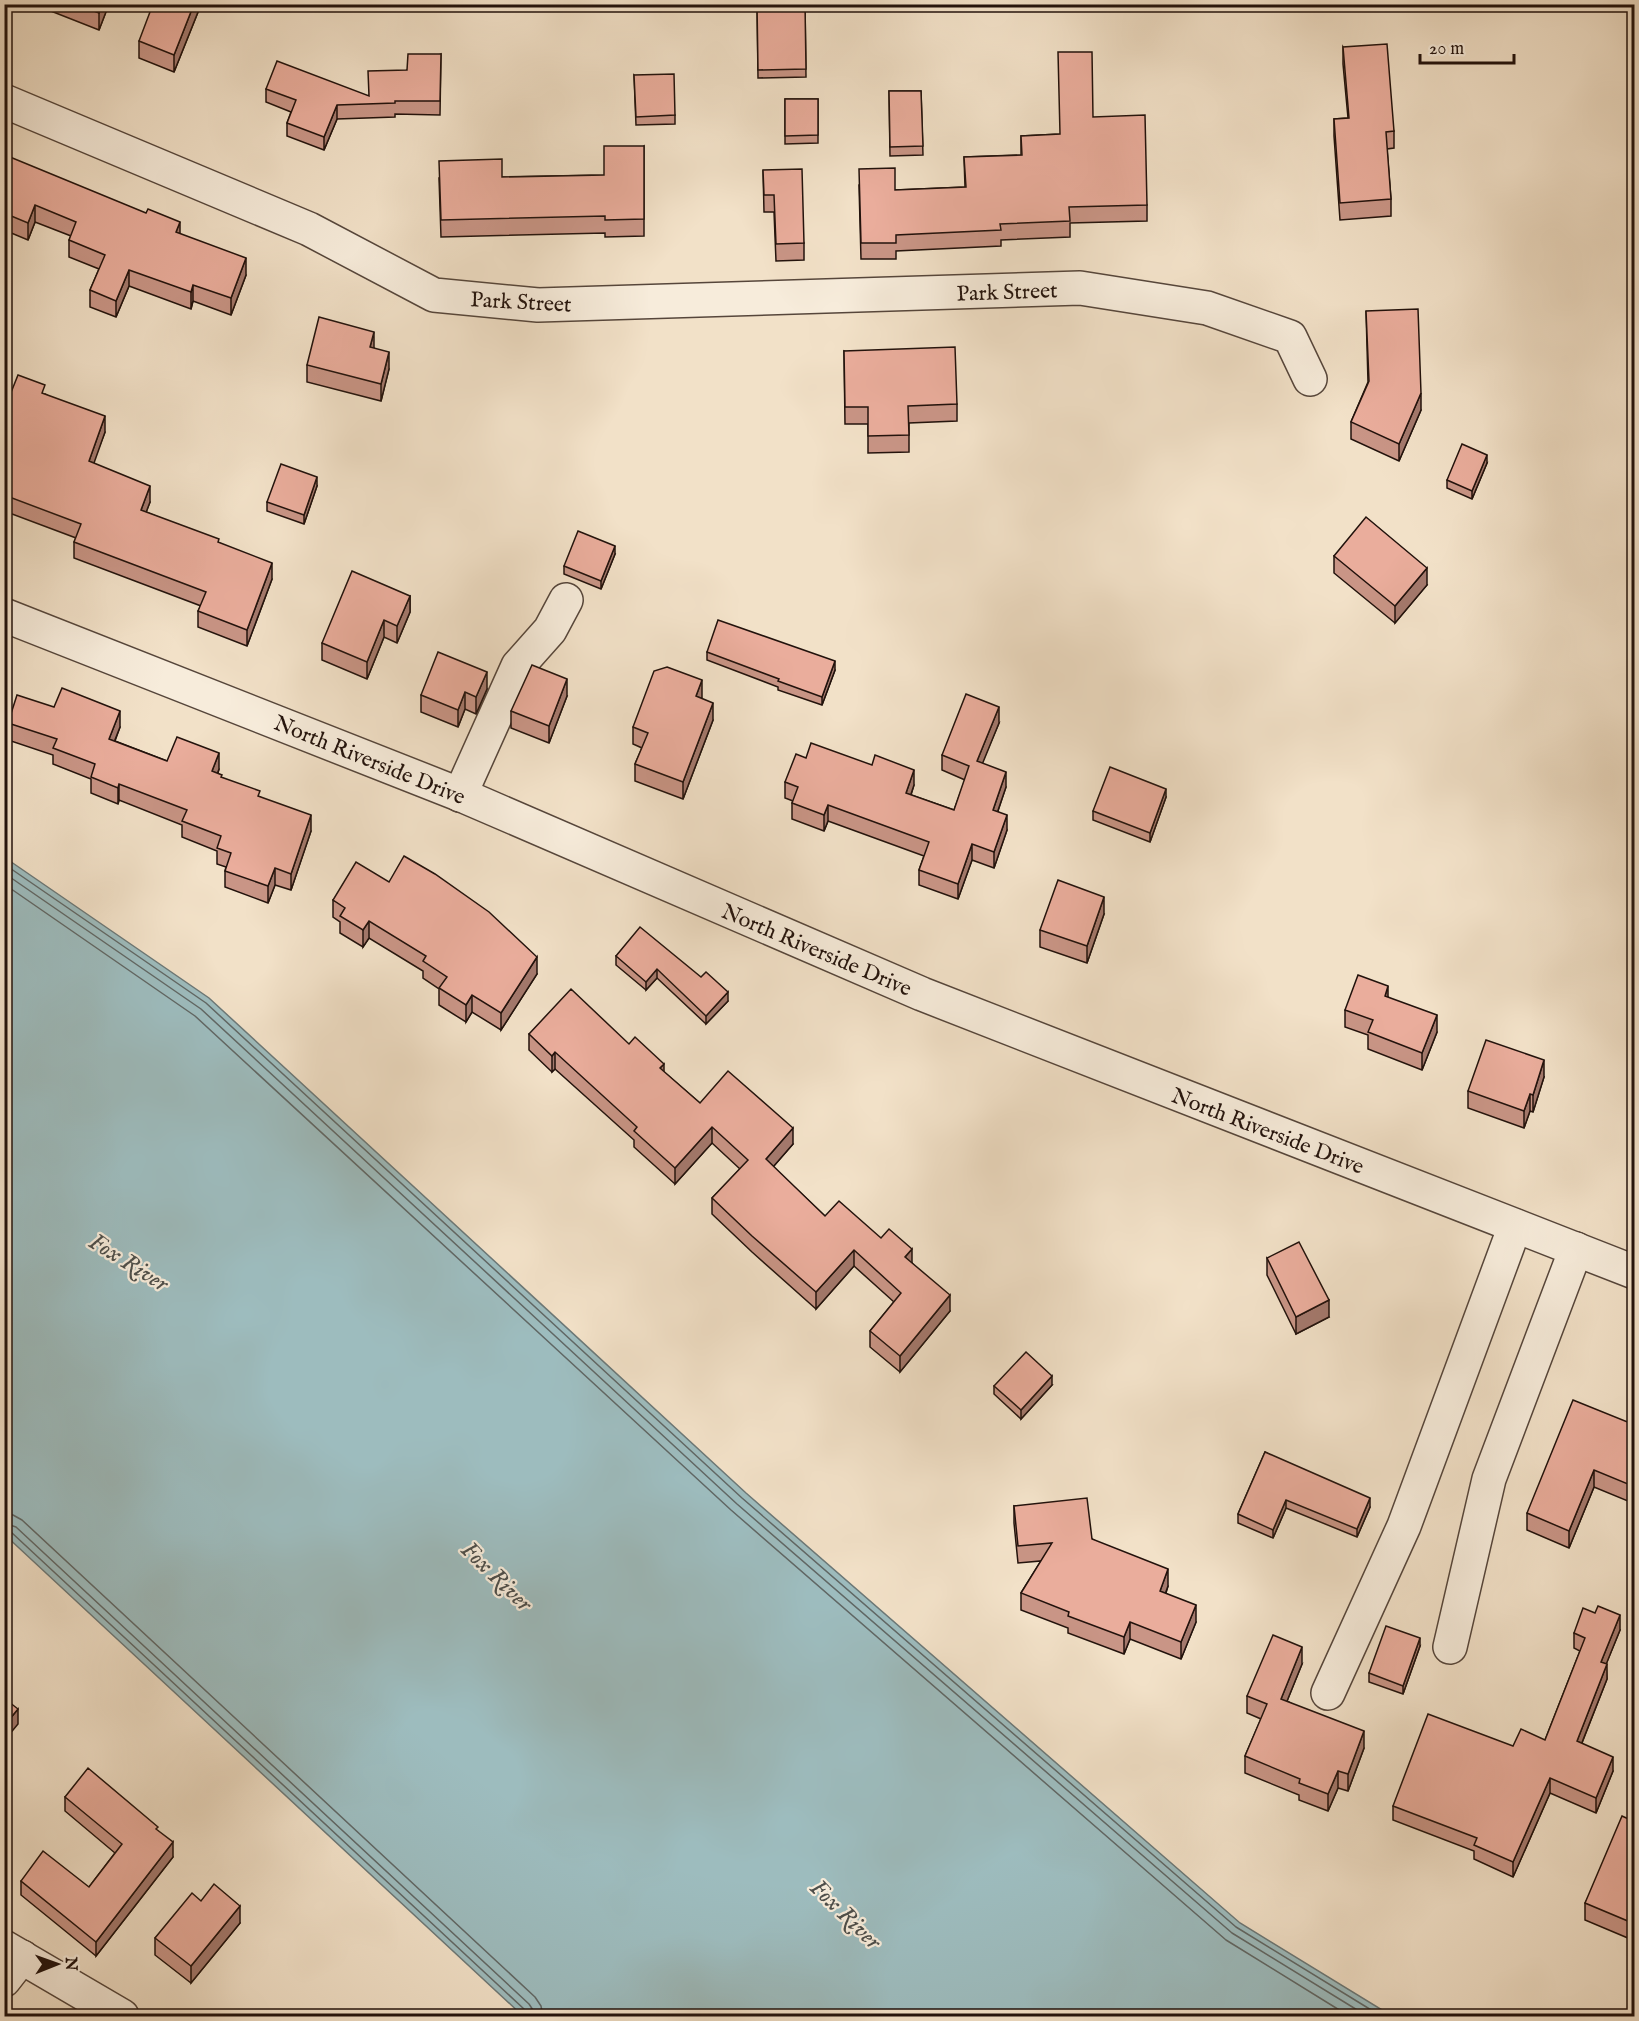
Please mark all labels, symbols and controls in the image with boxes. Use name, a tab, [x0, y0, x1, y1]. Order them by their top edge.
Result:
scale bar	[1420, 27, 1514, 65]
text: 20 m	[1429, 38, 1464, 61]
street label: Park Street	[956, 277, 1059, 309]
street label: Park Street	[470, 286, 573, 320]
street label: North Riverside Drive	[269, 710, 469, 812]
street label: North Riverside Drive	[717, 898, 916, 1004]
street label: North Riverside Drive	[1167, 1082, 1368, 1181]
water label: Fox River	[83, 1227, 175, 1301]
water label: Fox River	[453, 1535, 540, 1620]
water label: Fox River	[802, 1873, 889, 1958]
north arrow	[27, 1934, 87, 1994]
text: N	[60, 1956, 80, 1971]

